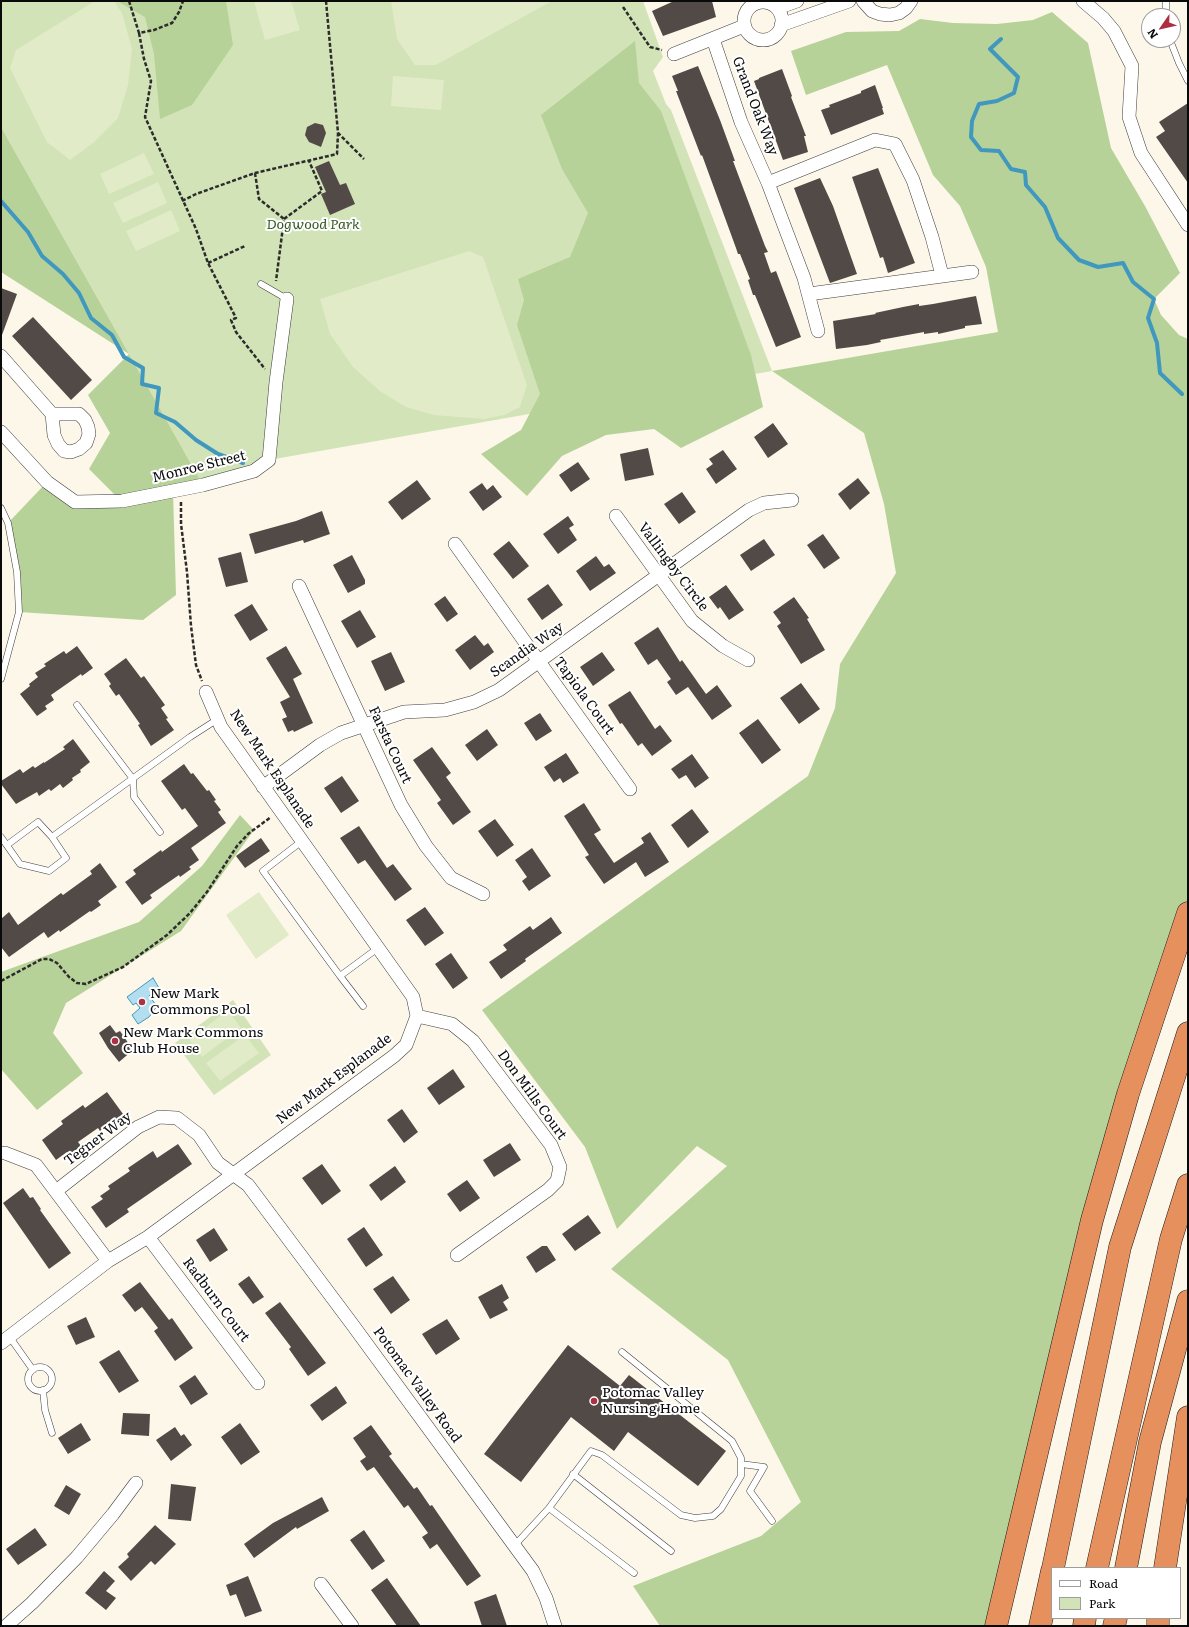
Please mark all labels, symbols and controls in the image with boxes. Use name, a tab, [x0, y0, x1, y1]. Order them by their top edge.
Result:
north arrow	[1141, 8, 1181, 48]
text: N	[1143, 26, 1161, 42]
street label: Grand Oak Way	[728, 54, 782, 158]
park label: Dogwood Park	[266, 217, 360, 233]
street label: Monroe Street	[151, 447, 247, 487]
street label: Vallingby Circle	[634, 519, 712, 615]
street label: Scandia Way	[487, 619, 567, 681]
street label: Tapiola Court	[550, 654, 618, 738]
street label: Farsta Court	[365, 704, 415, 786]
street label: New Mark Esplanade	[226, 706, 318, 832]
place label: New Mark Commons Pool	[150, 986, 250, 1018]
marker: New Mark Commons Pool	[137, 997, 147, 1007]
place label: New Mark Commons Club House	[123, 1025, 263, 1058]
street label: New Mark Esplanade	[273, 1030, 395, 1128]
marker: New Mark Commons Club House	[110, 1036, 120, 1046]
street label: Don Mills Court	[494, 1047, 570, 1143]
street label: Tegner Way	[61, 1108, 135, 1170]
street label: Radburn Court	[179, 1255, 253, 1345]
street label: Potomac Valley Road	[369, 1324, 465, 1446]
place label: Potomac Valley Nursing Home	[602, 1385, 704, 1418]
marker: Potomac Valley Nursing Home	[589, 1396, 599, 1406]
legend	[1051, 1567, 1181, 1619]
text: Road	[1089, 1574, 1118, 1592]
text: Park	[1089, 1594, 1115, 1612]

